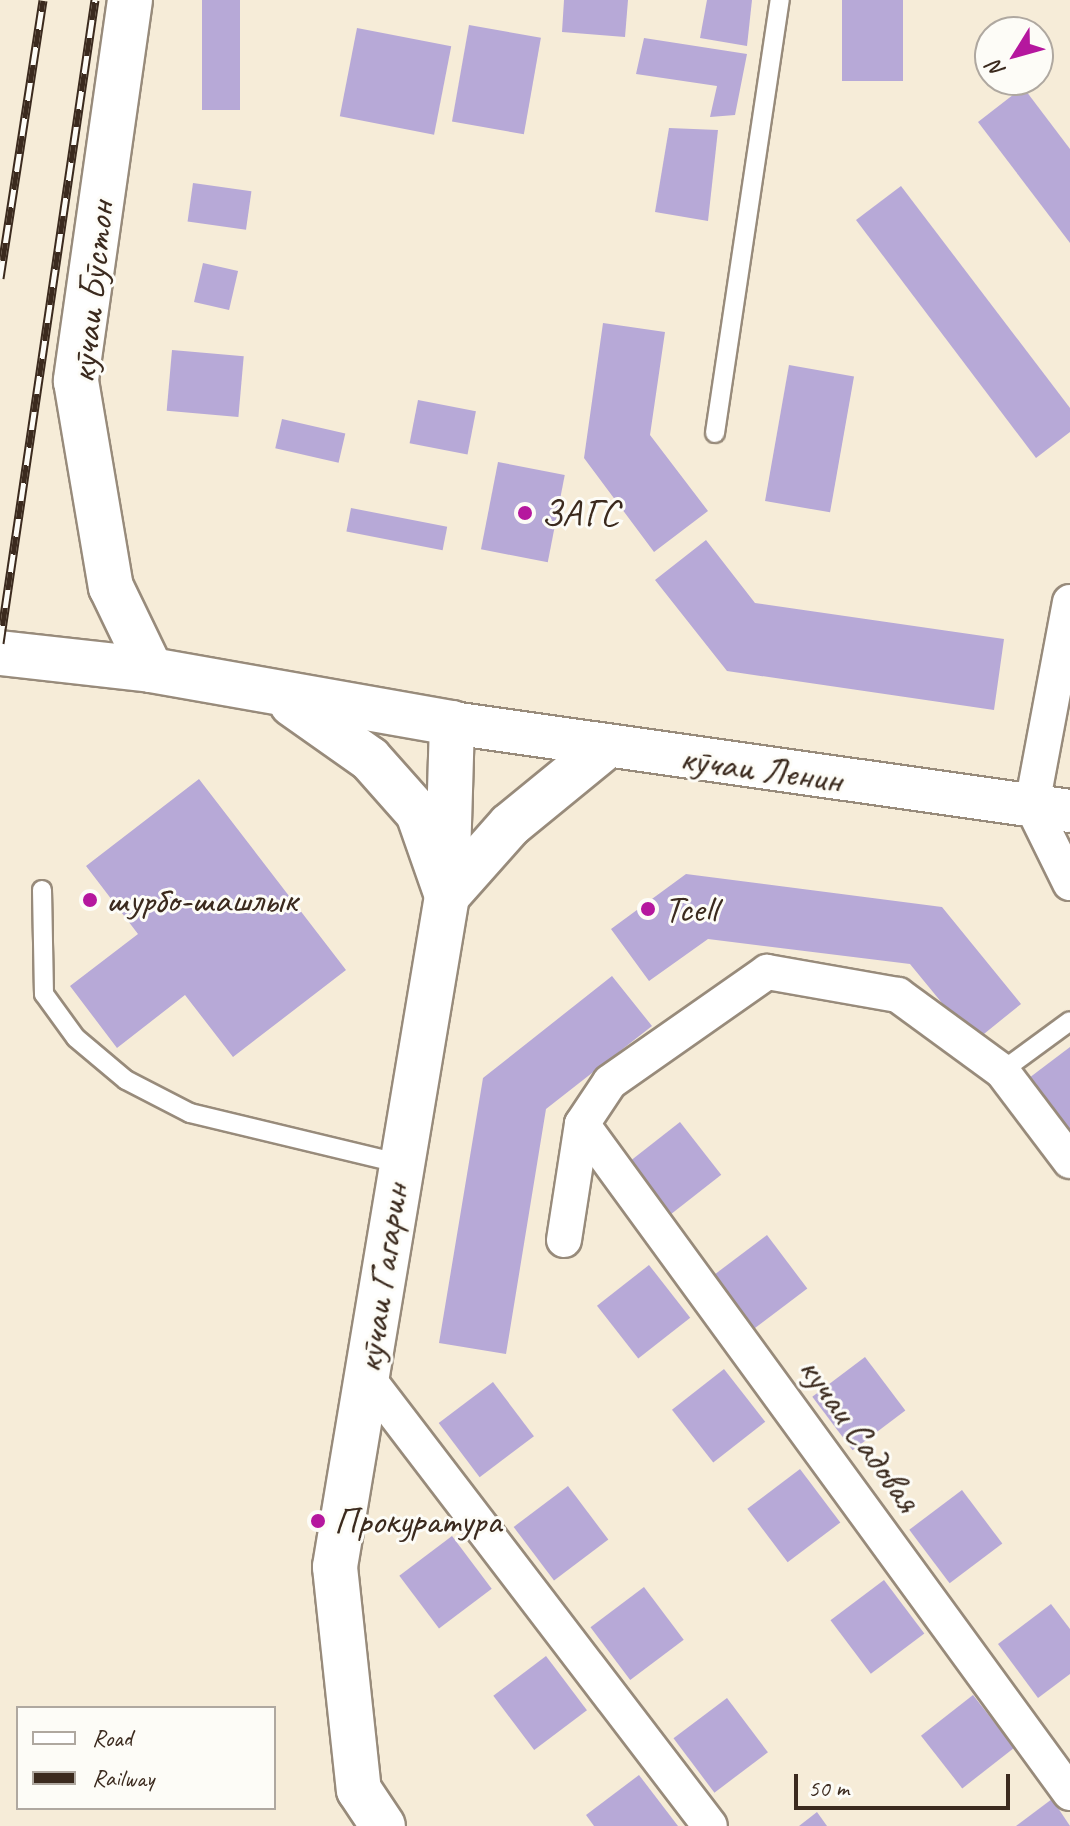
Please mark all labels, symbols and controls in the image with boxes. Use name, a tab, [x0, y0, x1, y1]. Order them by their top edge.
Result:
north arrow	[974, 16, 1054, 96]
text: N	[981, 55, 1012, 83]
street label: кӯчаи Бӯстон	[60, 199, 124, 385]
place label: ЗАГС	[541, 490, 619, 536]
marker: ЗАГС	[516, 504, 534, 522]
street label: кӯчаи Ленин	[676, 735, 846, 803]
place label: шурбо-шашлык	[106, 877, 297, 923]
place label: Tcell	[664, 886, 717, 932]
marker: шурбо-шашлык	[81, 891, 99, 909]
marker: Tcell	[639, 900, 657, 918]
street label: кӯчаи Гагарин	[347, 1186, 417, 1370]
street label: кучаи Садовая	[788, 1347, 932, 1521]
place label: Прокуратура	[334, 1498, 501, 1544]
marker: Прокуратура	[309, 1512, 327, 1530]
legend	[16, 1706, 276, 1810]
text: Road	[92, 1723, 132, 1753]
scale bar	[798, 1758, 1014, 1808]
text: Railway	[92, 1763, 154, 1793]
text: 50 m	[808, 1773, 849, 1803]

